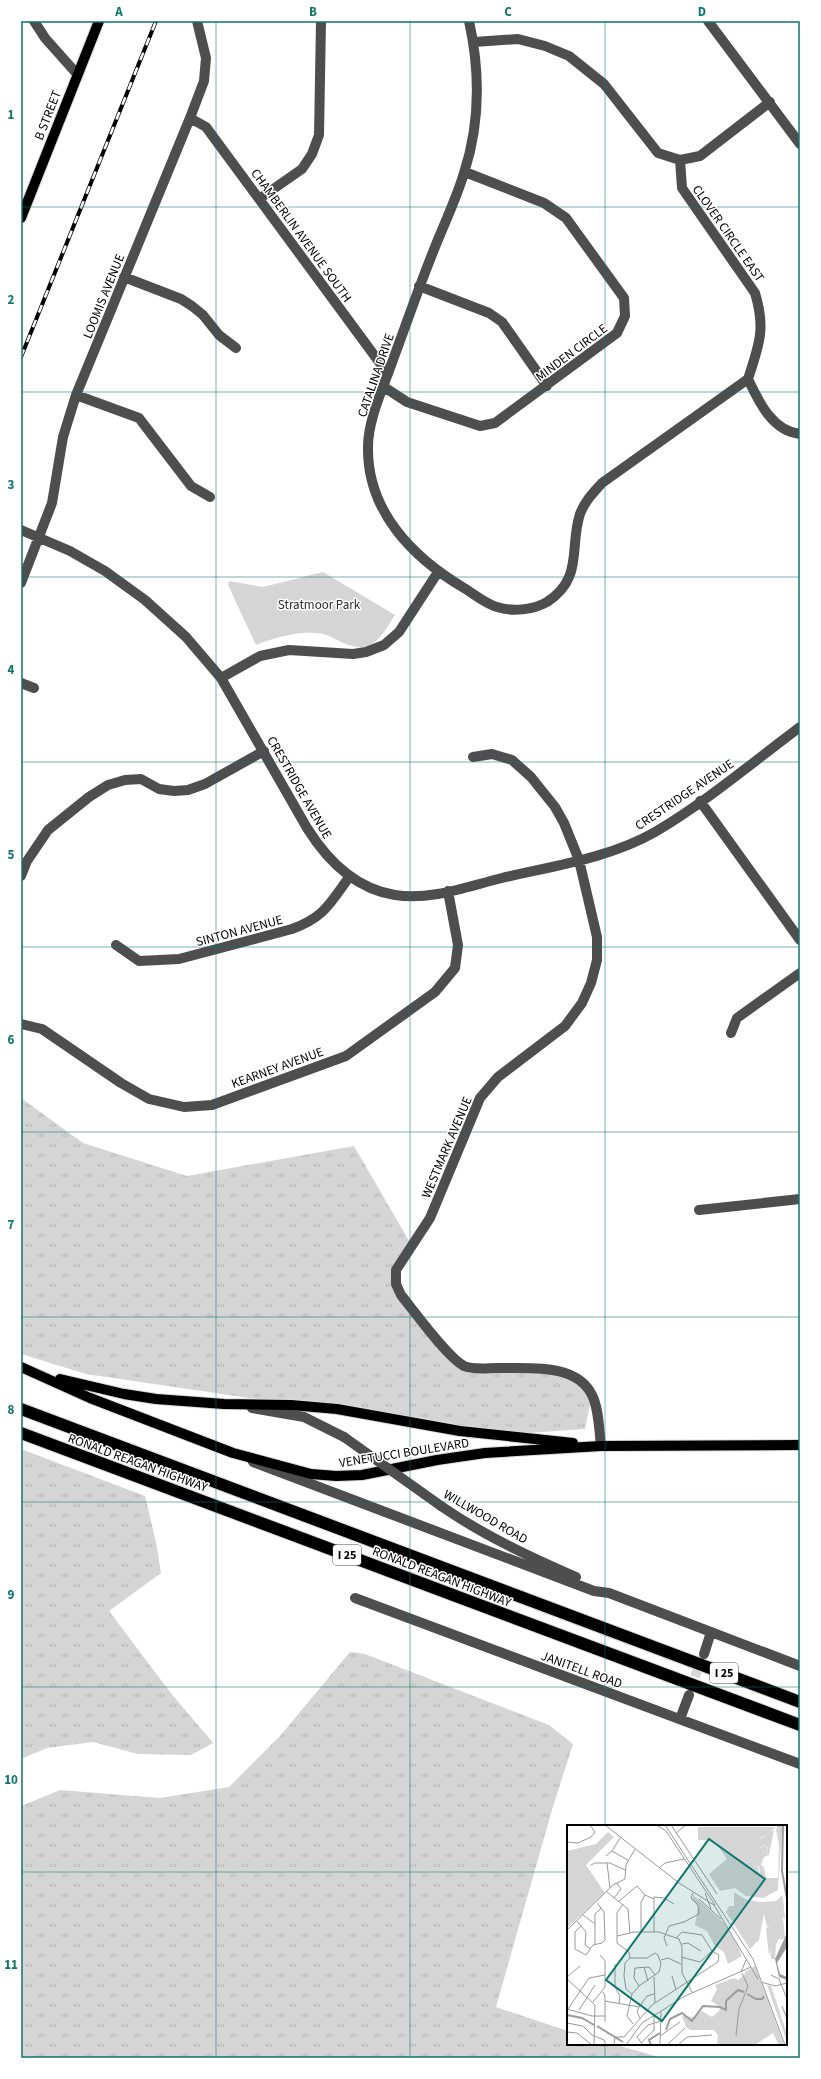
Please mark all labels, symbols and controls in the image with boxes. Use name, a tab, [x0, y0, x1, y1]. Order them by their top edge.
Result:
text: A	[114, 3, 123, 21]
text: B	[309, 3, 317, 21]
text: C	[504, 3, 512, 21]
text: D	[698, 3, 706, 21]
street label: B STREET	[30, 88, 66, 143]
text: 1	[8, 106, 15, 124]
street label: CHAMBERLIN AVENUE SOUTH	[247, 165, 356, 306]
street label: CLOVER CIRCLE EAST	[688, 182, 768, 286]
street label: LOOMIS AVENUE	[79, 251, 129, 341]
text: 2	[8, 291, 15, 309]
street label: MINDEN CIRCLE	[532, 320, 611, 386]
street label: CATALINA DRIVE	[353, 331, 399, 420]
text: 3	[8, 476, 15, 494]
park label: Stratmoor Park	[278, 596, 361, 614]
text: 4	[8, 661, 15, 679]
street label: CRESTRIDGE AVENUE	[262, 733, 336, 842]
street label: CRESTRIDGE AVENUE	[632, 755, 738, 835]
text: 5	[8, 846, 15, 864]
street label: SINTON AVENUE	[194, 911, 285, 951]
text: 6	[8, 1031, 15, 1049]
street label: KEARNEY AVENUE	[229, 1043, 326, 1093]
street label: WESTMARK AVENUE	[417, 1094, 477, 1201]
text: 7	[8, 1216, 15, 1234]
text: 8	[8, 1401, 15, 1419]
street label: RONALD REAGAN HIGHWAY	[65, 1429, 211, 1497]
street label: VENETUCCI BOULEVARD	[338, 1434, 470, 1472]
street label: WILLWOOD ROAD	[440, 1485, 531, 1548]
street label: RONALD REAGAN HIGHWAY	[370, 1542, 514, 1612]
road number: I 25	[333, 1545, 361, 1565]
text: 9	[8, 1586, 15, 1604]
street label: JANITELL ROAD	[539, 1647, 625, 1693]
road number: I 25	[710, 1663, 738, 1683]
text: 10	[4, 1771, 18, 1789]
inset map	[567, 1825, 787, 2045]
text: 11	[4, 1956, 18, 1974]

